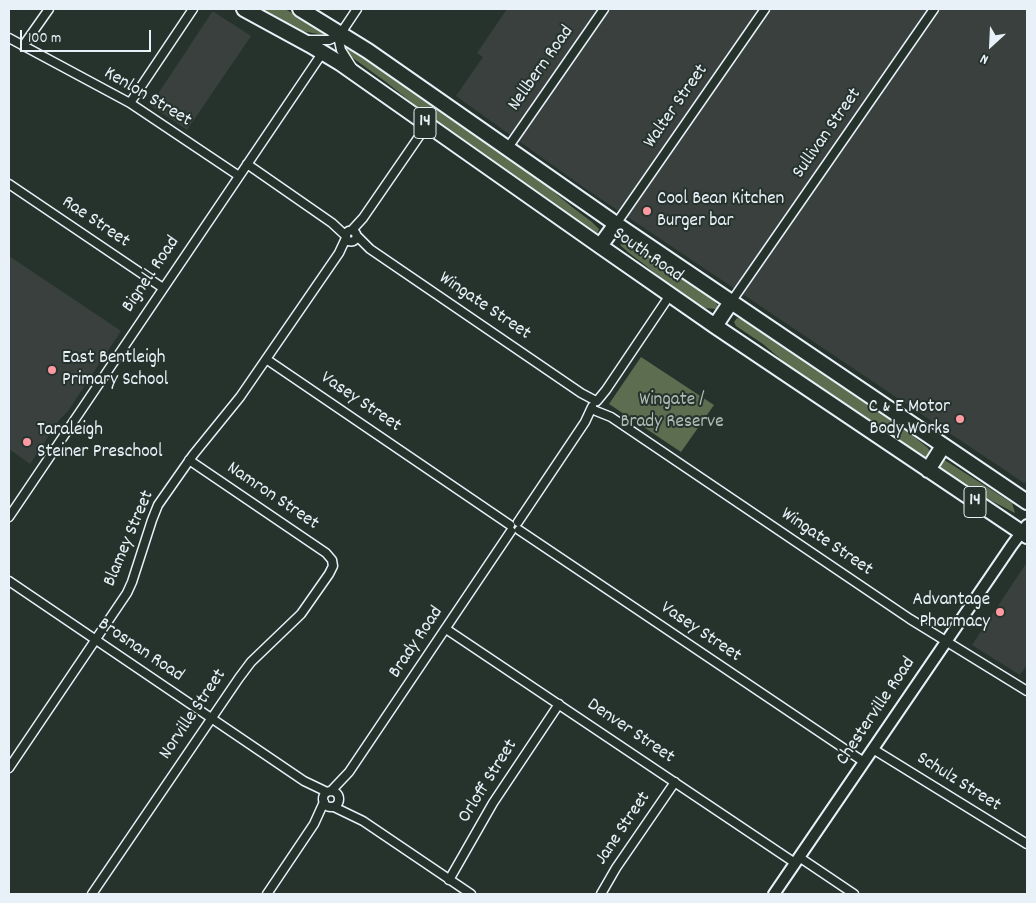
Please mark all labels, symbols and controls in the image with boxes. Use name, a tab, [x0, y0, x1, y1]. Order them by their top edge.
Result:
scale bar	[22, 20, 154, 52]
north arrow	[966, 20, 1016, 70]
street label: Nellbern Road	[504, 22, 580, 116]
text: 100 m	[28, 28, 61, 50]
text: N	[977, 48, 992, 69]
street label: Walter Street	[640, 61, 714, 153]
street label: Kenlon Street	[99, 63, 195, 133]
street label: Sullivan Street	[788, 84, 868, 184]
road number: 14	[414, 108, 436, 138]
place label: Cool Bean Kitchen Burger bar	[657, 189, 784, 233]
street label: Rae Street	[57, 192, 133, 254]
marker: Cool Bean Kitchen Burger bar	[641, 205, 653, 217]
street label: South Road	[607, 224, 687, 288]
street label: Bignell Road	[118, 233, 186, 317]
street label: Wingate Street	[434, 268, 534, 346]
place label: East Bentleigh Primary School	[62, 348, 168, 392]
marker: East Bentleigh Primary School	[46, 364, 58, 376]
street label: Vasey Street	[315, 368, 405, 438]
park label: Wingate / Brady Reserve	[620, 390, 724, 434]
place label: C & E Motor Body Works	[868, 397, 950, 441]
marker: C & E Motor Body Works	[954, 413, 966, 425]
place label: Taraleigh Steiner Preschool	[37, 420, 163, 464]
marker: Taraleigh Steiner Preschool	[21, 436, 33, 448]
street label: Namron Street	[222, 458, 322, 536]
road number: 14	[964, 487, 986, 518]
street label: Blamey Street	[100, 488, 160, 590]
street label: Wingate Street	[776, 504, 876, 582]
place label: Advantage Pharmacy	[912, 590, 990, 634]
street label: Vasey Street	[655, 598, 745, 668]
street label: Brady Road	[385, 603, 449, 683]
marker: Advantage Pharmacy	[994, 606, 1006, 618]
street label: Brosnan Road	[93, 614, 187, 688]
street label: Chesterville Road	[832, 654, 922, 770]
street label: Norville Street	[155, 665, 233, 765]
street label: Denver Street	[582, 694, 678, 770]
street label: Orloff Street	[454, 736, 524, 828]
street label: Schulz Street	[912, 748, 1004, 818]
street label: Jane Street	[591, 788, 657, 870]

